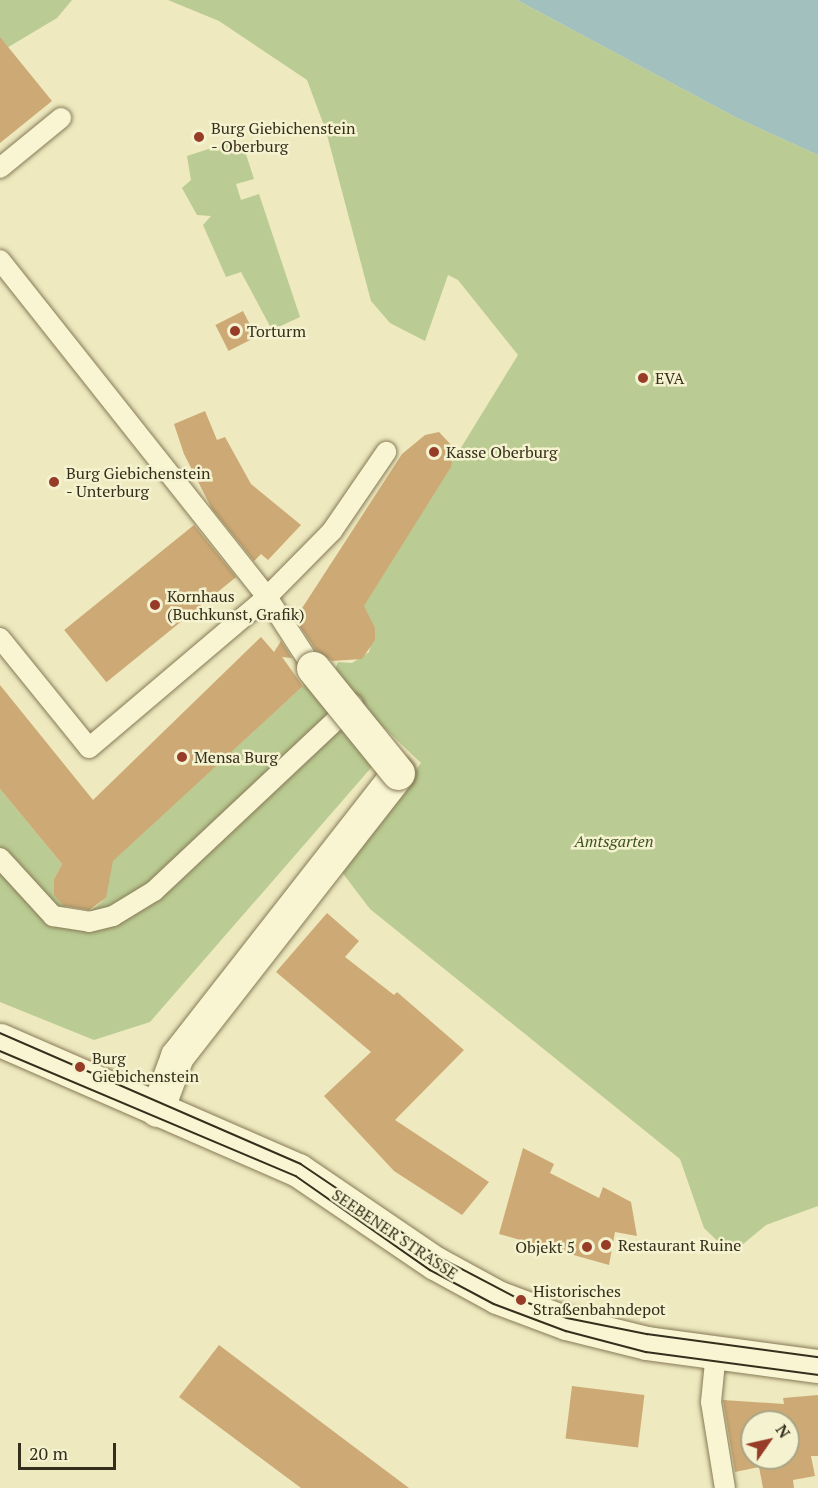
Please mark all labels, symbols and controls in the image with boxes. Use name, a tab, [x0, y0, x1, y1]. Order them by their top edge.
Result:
place label: Burg Giebichenstein - Oberburg	[211, 118, 356, 156]
marker: Burg Giebichenstein - Oberburg	[192, 130, 206, 144]
place label: Torturm	[247, 321, 306, 341]
marker: Torturm	[228, 324, 242, 338]
place label: EVA	[655, 368, 685, 388]
marker: EVA	[636, 371, 650, 385]
place label: Kasse Oberburg	[446, 442, 557, 462]
marker: Kasse Oberburg	[427, 445, 441, 459]
place label: Burg Giebichenstein - Unterburg	[66, 463, 211, 501]
marker: Burg Giebichenstein - Unterburg	[47, 475, 61, 489]
place label: Kornhaus (Buchkunst, Grafik)	[167, 586, 305, 624]
marker: Kornhaus (Buchkunst, Grafik)	[148, 598, 162, 612]
place label: Mensa Burg	[194, 747, 278, 767]
marker: Mensa Burg	[175, 750, 189, 764]
park label: Amtsgarten	[574, 831, 654, 851]
place label: Burg Giebichenstein	[92, 1048, 199, 1086]
marker: Burg Giebichenstein	[73, 1060, 87, 1074]
street label: SEEBENER STRASSE	[328, 1185, 462, 1283]
place label: Restaurant Ruine	[618, 1235, 741, 1255]
place label: Objekt 5	[515, 1237, 575, 1257]
marker: Restaurant Ruine	[599, 1238, 613, 1252]
marker: Objekt 5	[580, 1240, 594, 1254]
place label: Historisches Straßenbahndepot	[533, 1281, 666, 1319]
marker: Historisches Straßenbahndepot	[514, 1293, 528, 1307]
north arrow	[740, 1410, 800, 1470]
text: N	[771, 1420, 796, 1442]
scale bar	[21, 1431, 118, 1469]
text: 20 m	[29, 1441, 68, 1465]

